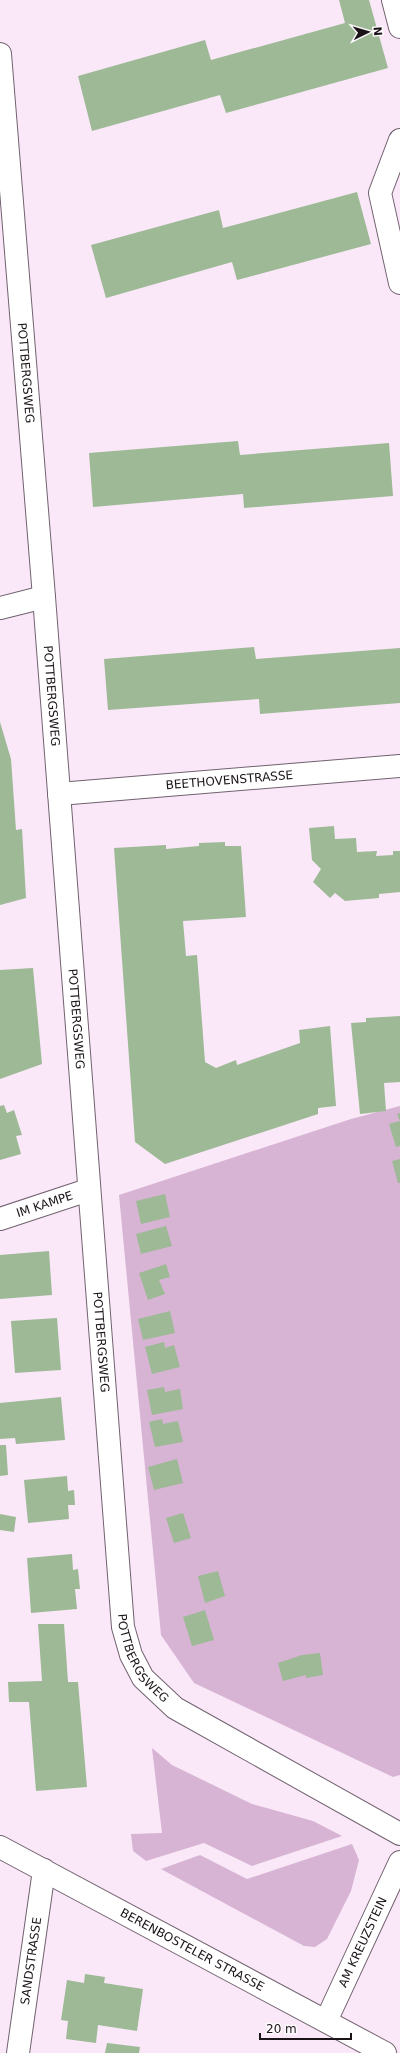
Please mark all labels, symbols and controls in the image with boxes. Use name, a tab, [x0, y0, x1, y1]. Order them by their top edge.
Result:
north arrow	[348, 12, 388, 52]
text: N	[371, 26, 384, 36]
street label: POTTBERGSWEG	[15, 322, 37, 424]
street label: POTTBERGSWEG	[41, 645, 62, 747]
street label: BEETHOVENSTRASSE	[165, 768, 294, 792]
street label: POTTBERGSWEG	[66, 968, 87, 1070]
street label: IM KAMPE	[15, 1188, 75, 1220]
street label: POTTBERGSWEG	[90, 1291, 112, 1393]
street label: POTTBERGSWEG	[115, 1613, 172, 1705]
street label: AM KREUZSTEIN	[336, 1895, 390, 1990]
street label: BERENBOSTELER STRASSE	[118, 1906, 267, 1994]
street label: SANDSTRASSE	[18, 1916, 44, 2006]
scale bar	[260, 2015, 351, 2041]
text: 20 m	[266, 2022, 297, 2036]

